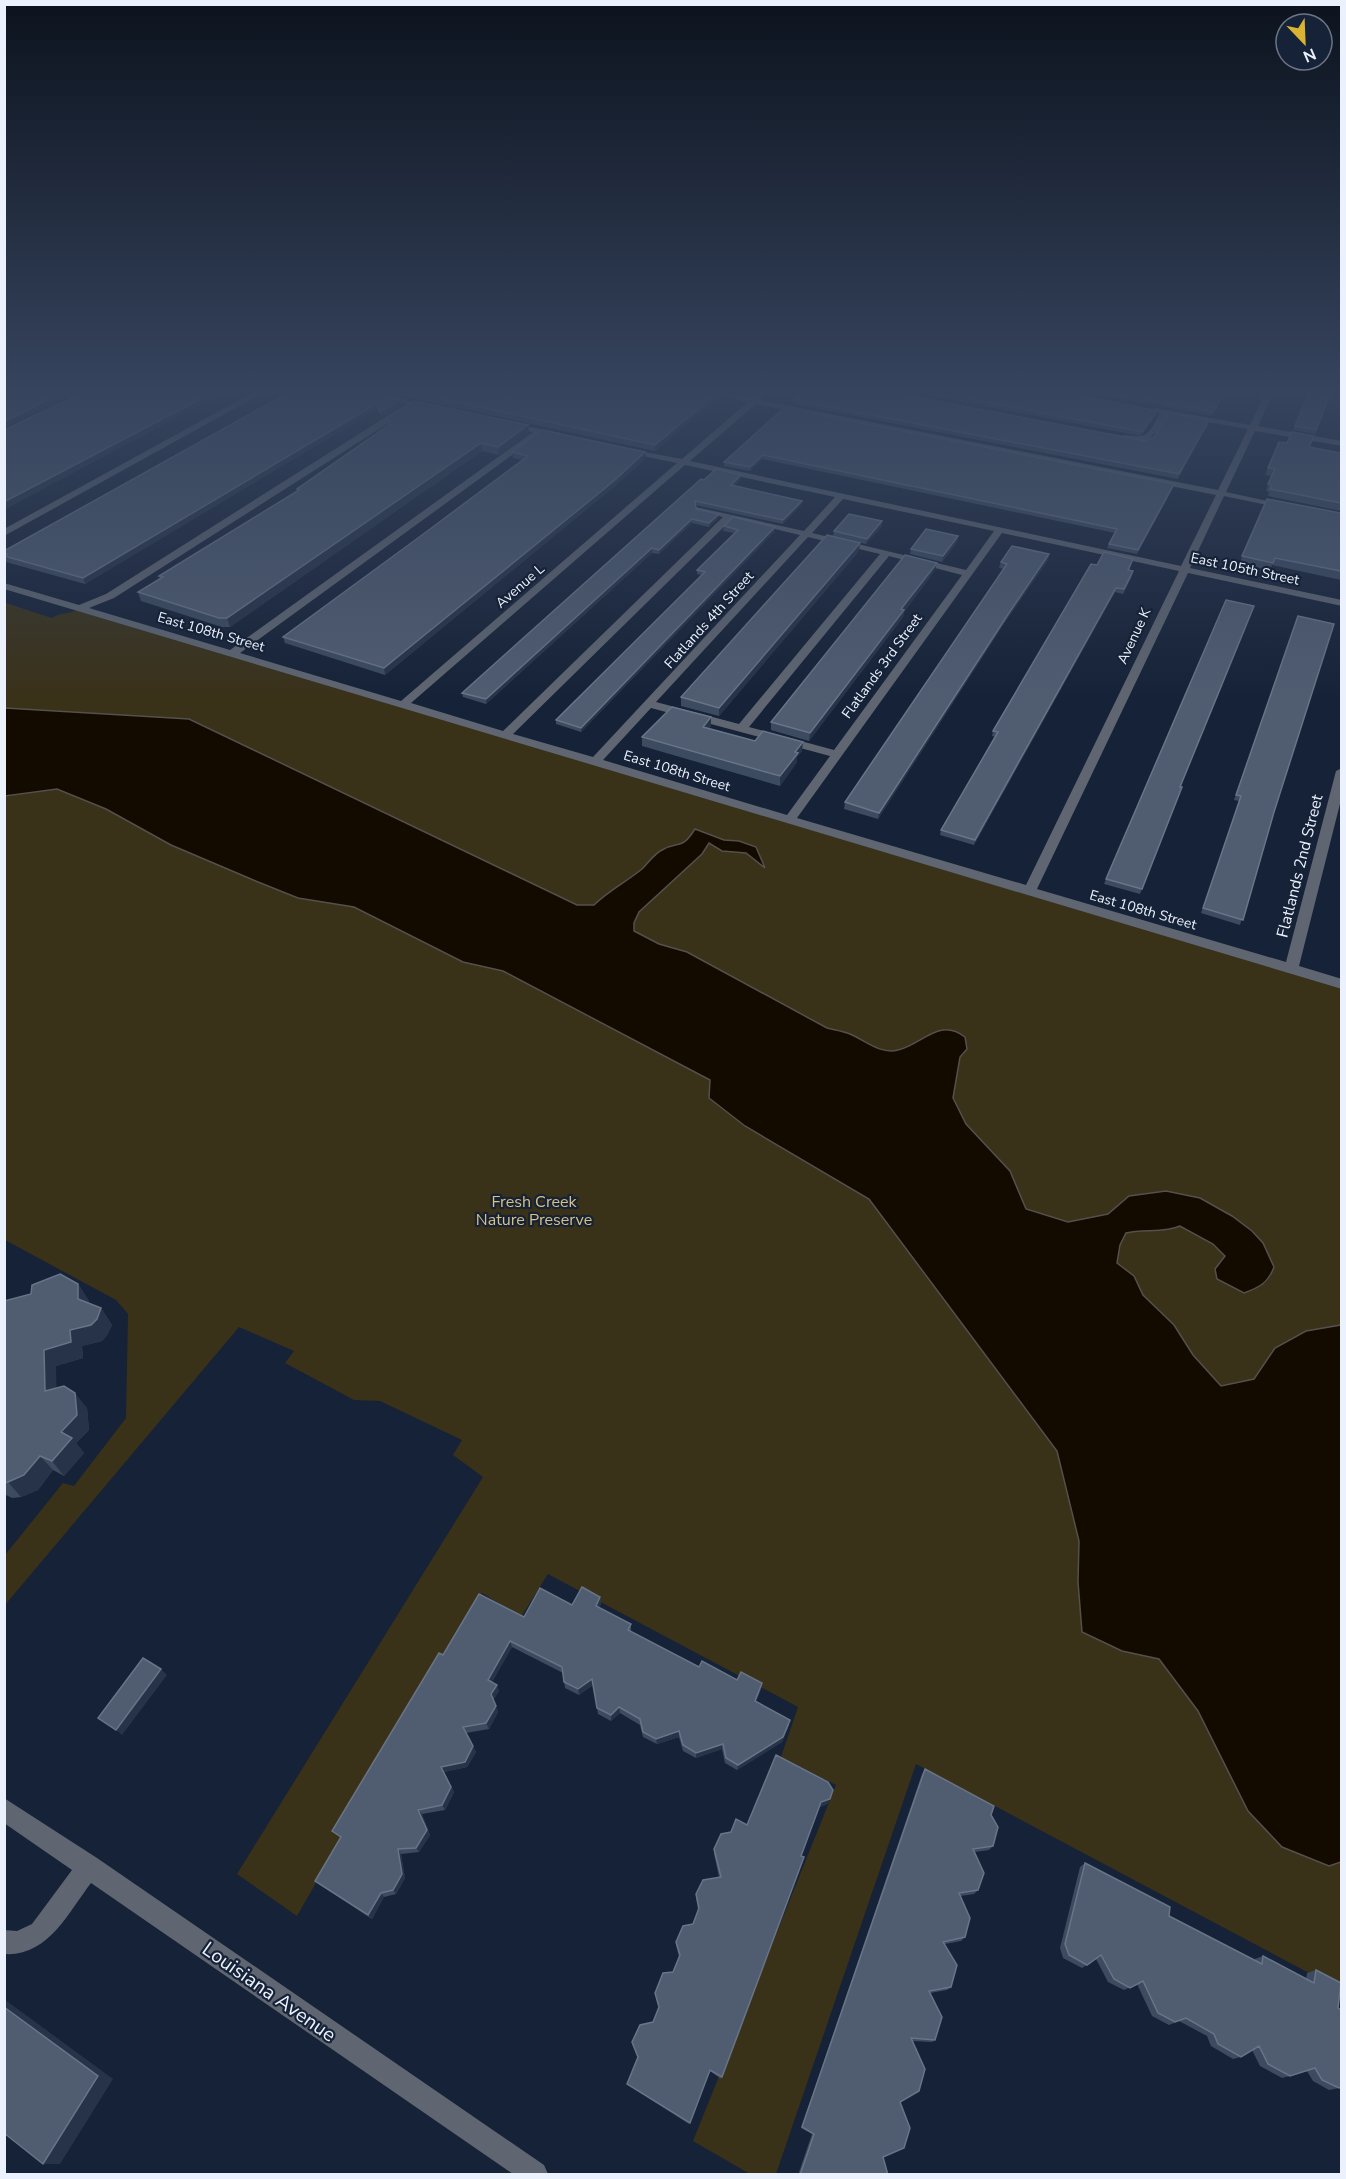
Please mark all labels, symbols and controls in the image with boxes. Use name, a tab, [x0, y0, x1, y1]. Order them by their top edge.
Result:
north arrow	[1274, 12, 1334, 72]
text: N	[1300, 42, 1319, 67]
street label: East 105th Street	[1189, 548, 1301, 590]
street label: Avenue L	[492, 559, 549, 612]
street label: Flatlands 4th Street	[660, 567, 758, 673]
street label: Avenue K	[1113, 605, 1155, 667]
street label: East 108th Street	[155, 608, 267, 656]
street label: Flatlands 3rd Street	[837, 610, 927, 722]
street label: East 108th Street	[621, 746, 733, 796]
street label: Flatlands 2nd Street	[1272, 792, 1329, 940]
street label: East 108th Street	[1087, 886, 1199, 934]
park label: Fresh Creek Nature Preserve	[476, 1191, 592, 1231]
street label: Louisiana Avenue	[197, 1936, 341, 2048]

